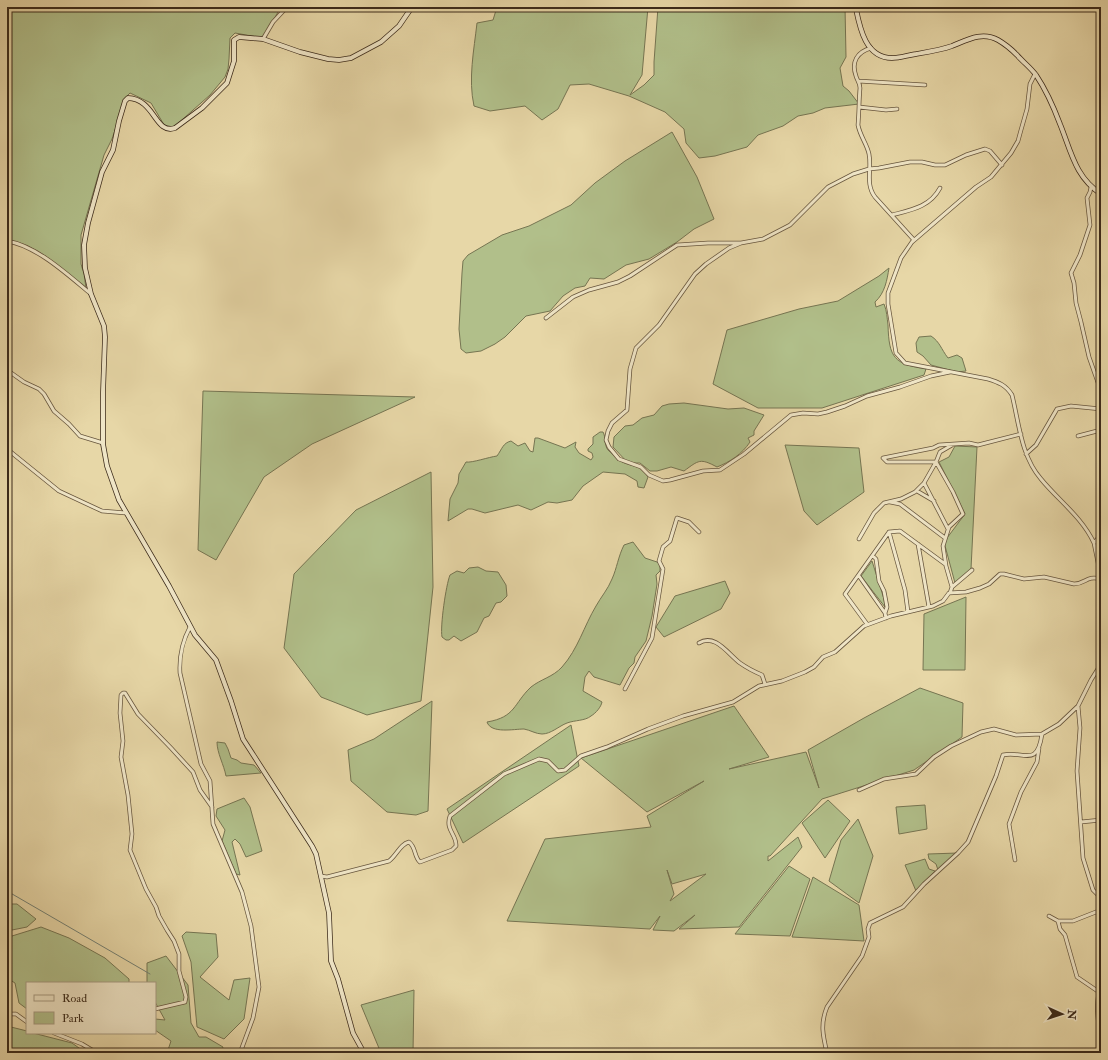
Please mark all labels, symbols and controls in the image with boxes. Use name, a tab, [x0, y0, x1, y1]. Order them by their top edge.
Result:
legend	[26, 982, 156, 1034]
text: Road	[62, 991, 87, 1006]
north arrow	[1042, 994, 1082, 1034]
text: N	[1065, 1008, 1078, 1021]
text: Park	[62, 1011, 84, 1026]

